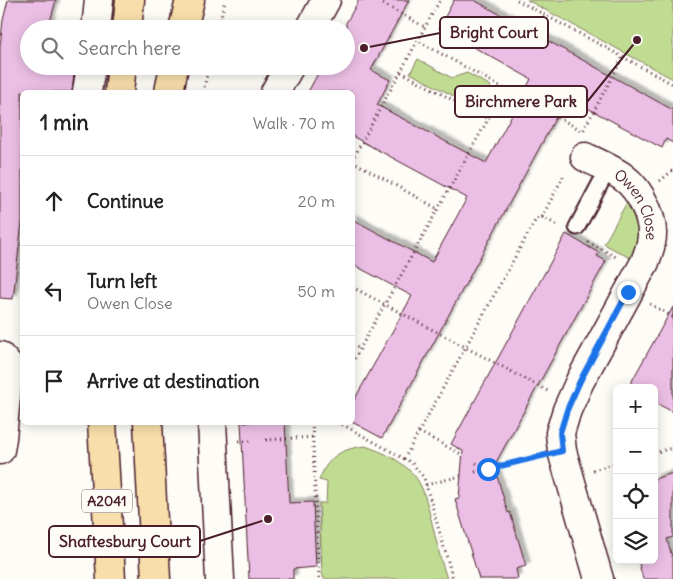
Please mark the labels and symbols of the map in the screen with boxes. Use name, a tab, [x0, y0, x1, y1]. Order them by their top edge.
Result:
callout: Bright Court	[440, 17, 548, 48]
text: Bright Court	[450, 22, 539, 43]
callout: Birchmere Park	[455, 86, 587, 117]
text: Birchmere Park	[465, 91, 577, 111]
street label: Owen Close	[611, 165, 662, 241]
route end	[617, 281, 640, 304]
route start	[477, 458, 500, 481]
road number: A2041	[82, 490, 132, 512]
callout: Shaftesbury Court	[49, 526, 200, 557]
text: Shaftesbury Court	[59, 531, 192, 552]

